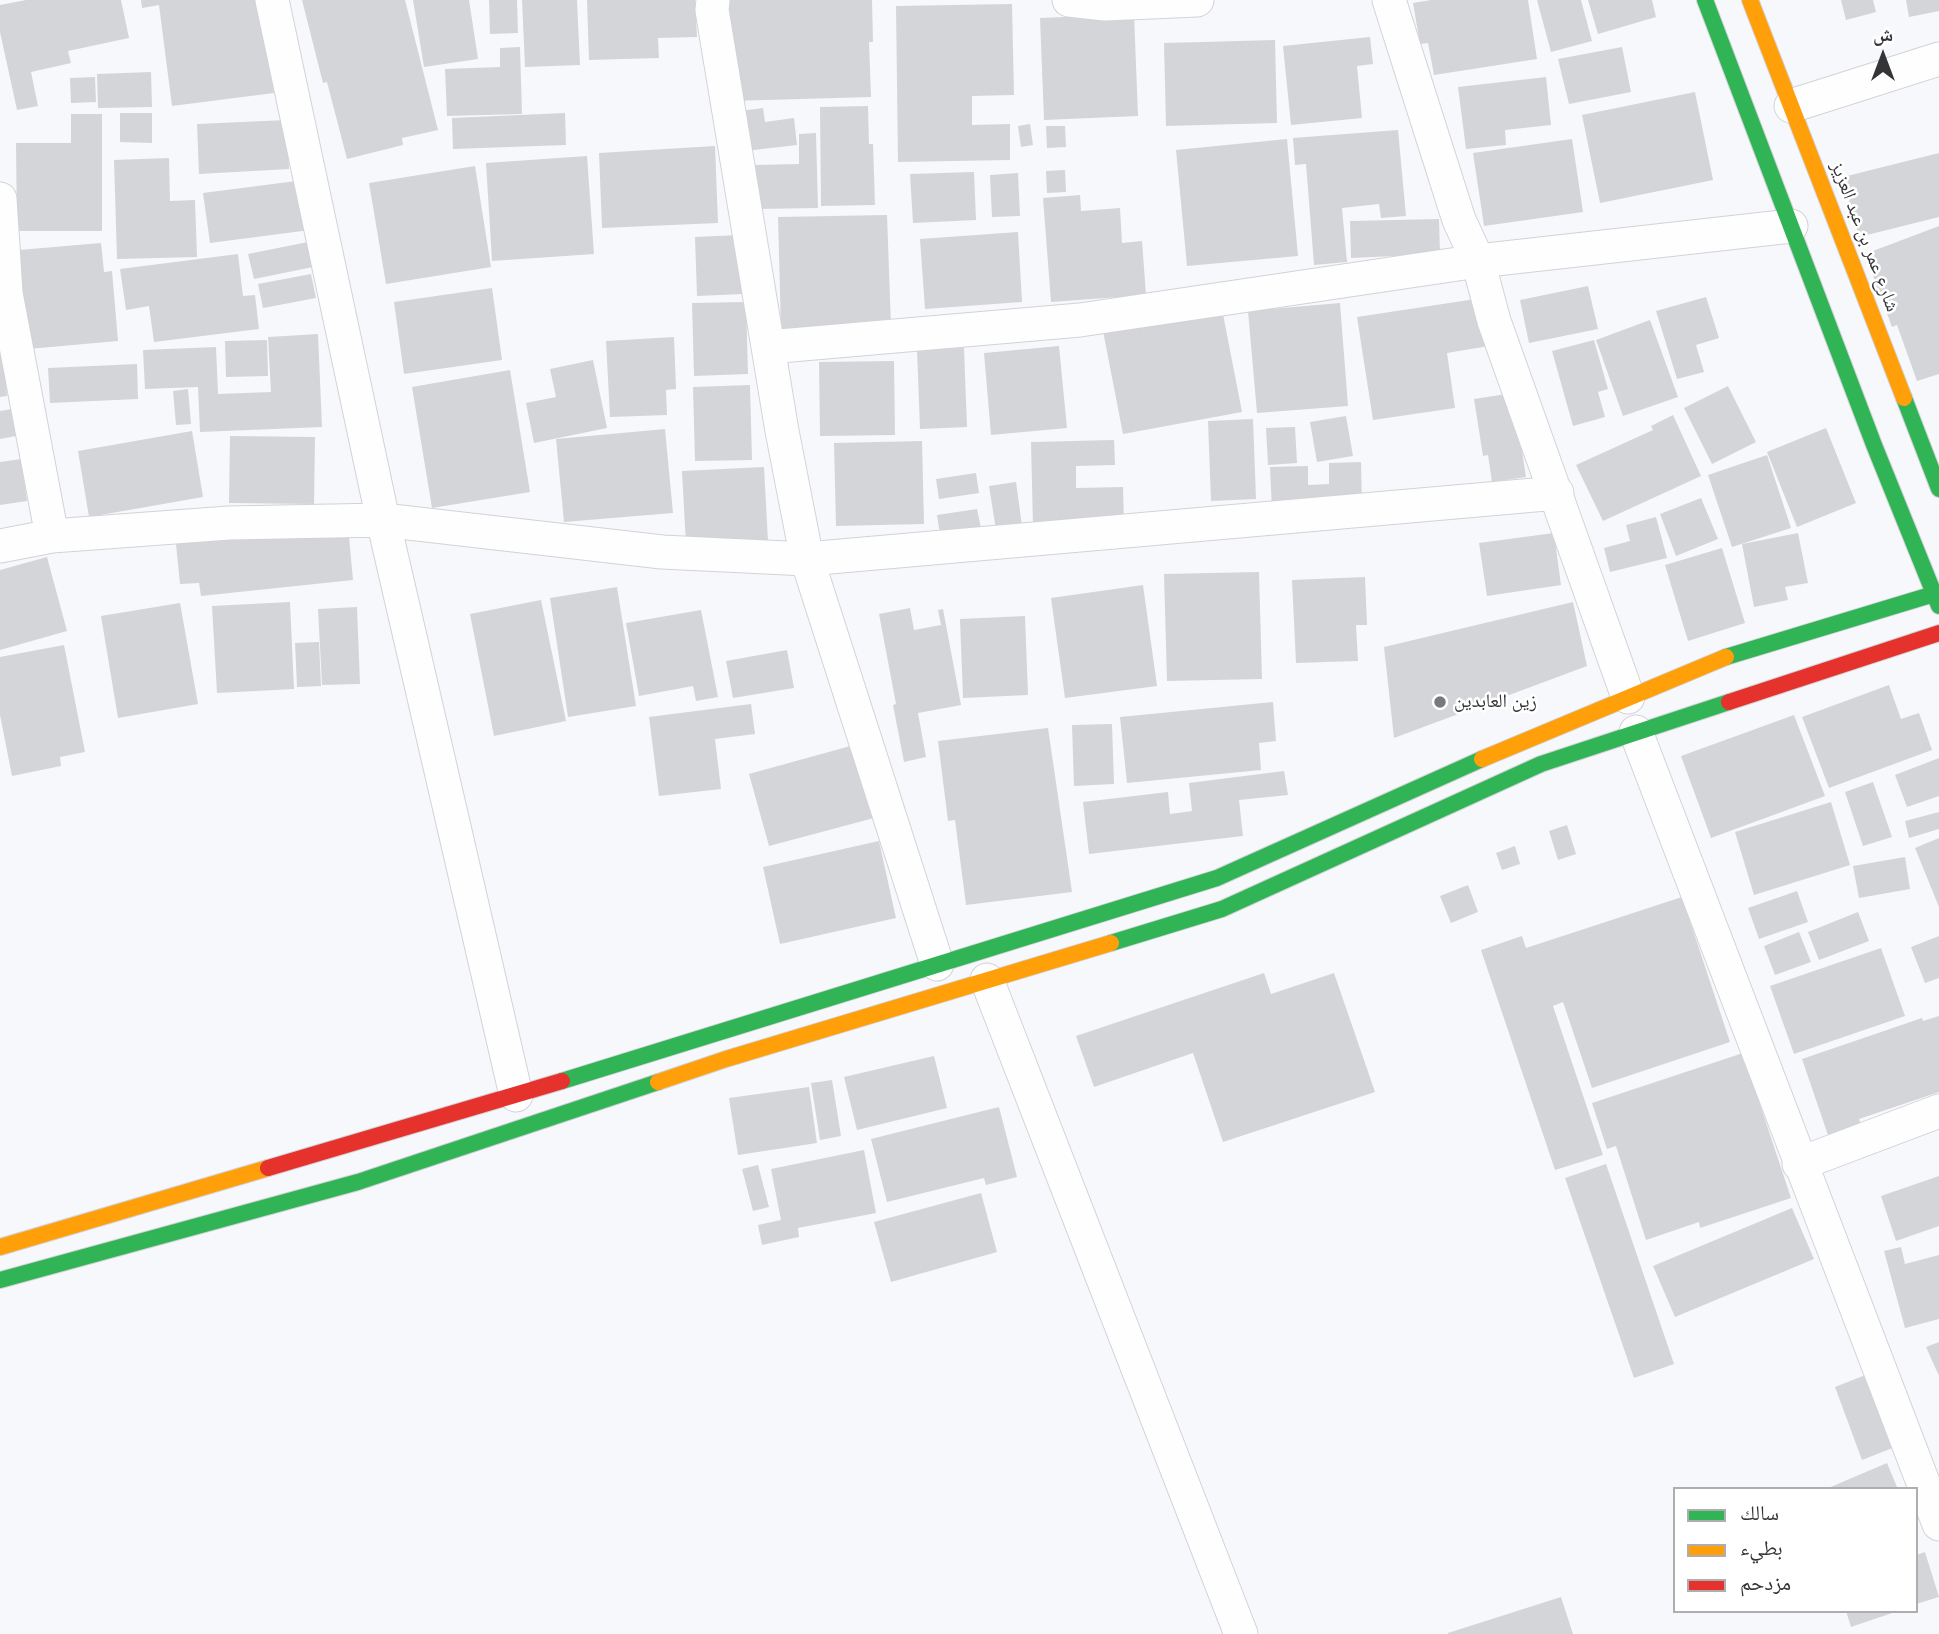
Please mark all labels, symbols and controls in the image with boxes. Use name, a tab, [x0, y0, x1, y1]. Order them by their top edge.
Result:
north arrow	[1848, 21, 1918, 91]
text: ش	[1873, 23, 1893, 46]
street label: شارع عمر بن عبد العزيز	[1825, 159, 1903, 315]
place label: زين العابدين	[1454, 691, 1537, 713]
marker: زين العابدين	[1432, 694, 1448, 710]
legend	[1673, 1487, 1918, 1613]
text: سالك	[1740, 1501, 1779, 1525]
text: بطيء	[1740, 1536, 1783, 1560]
text: مزدحم	[1740, 1571, 1791, 1595]

